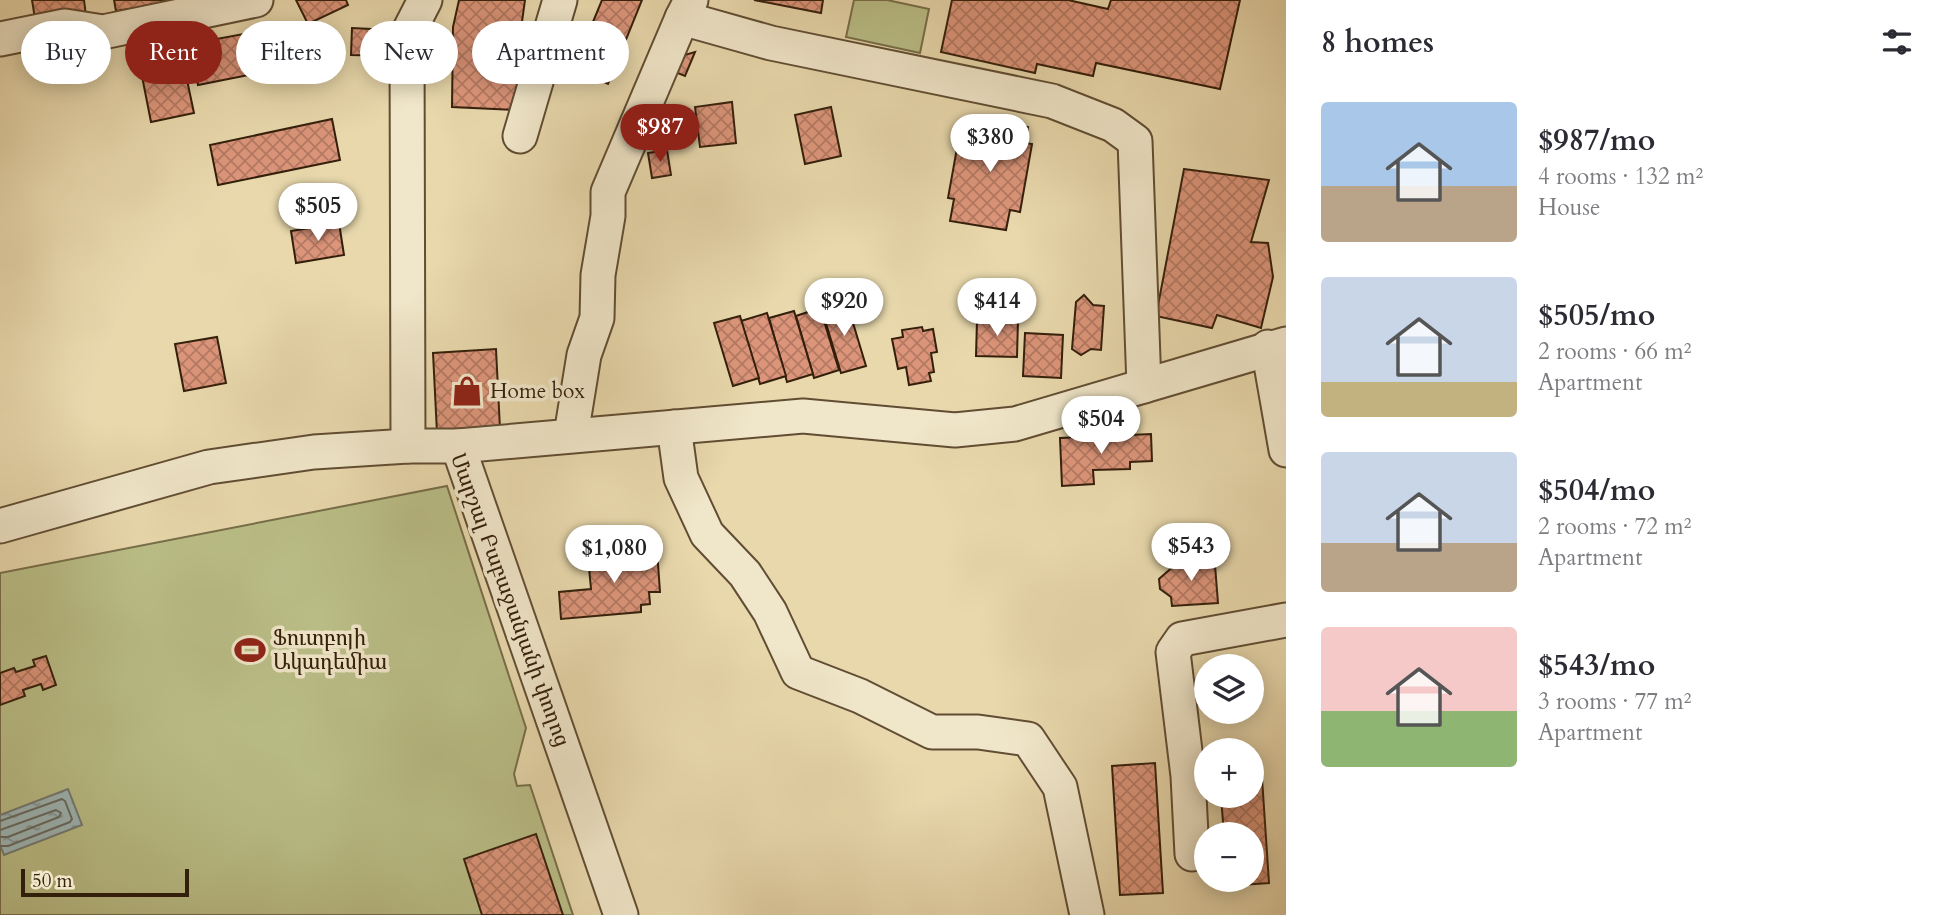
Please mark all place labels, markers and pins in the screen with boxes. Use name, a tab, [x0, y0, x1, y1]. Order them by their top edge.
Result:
pin: $987	[619, 104, 701, 164]
pin: $380	[949, 114, 1031, 174]
pin: $505	[277, 184, 359, 243]
pin: $920	[803, 278, 885, 338]
pin: $414	[956, 278, 1038, 338]
shop icon: Home box	[450, 374, 484, 408]
place label: Home box	[490, 377, 585, 406]
pin: $504	[1060, 396, 1142, 456]
pin: $543	[1150, 524, 1232, 583]
pin: $1,080	[557, 526, 671, 585]
place label: Ֆուտբոլի Ակադեմիա	[273, 624, 387, 677]
sports icon: Ֆուտբոլի Ակադեմիա	[233, 633, 267, 667]

